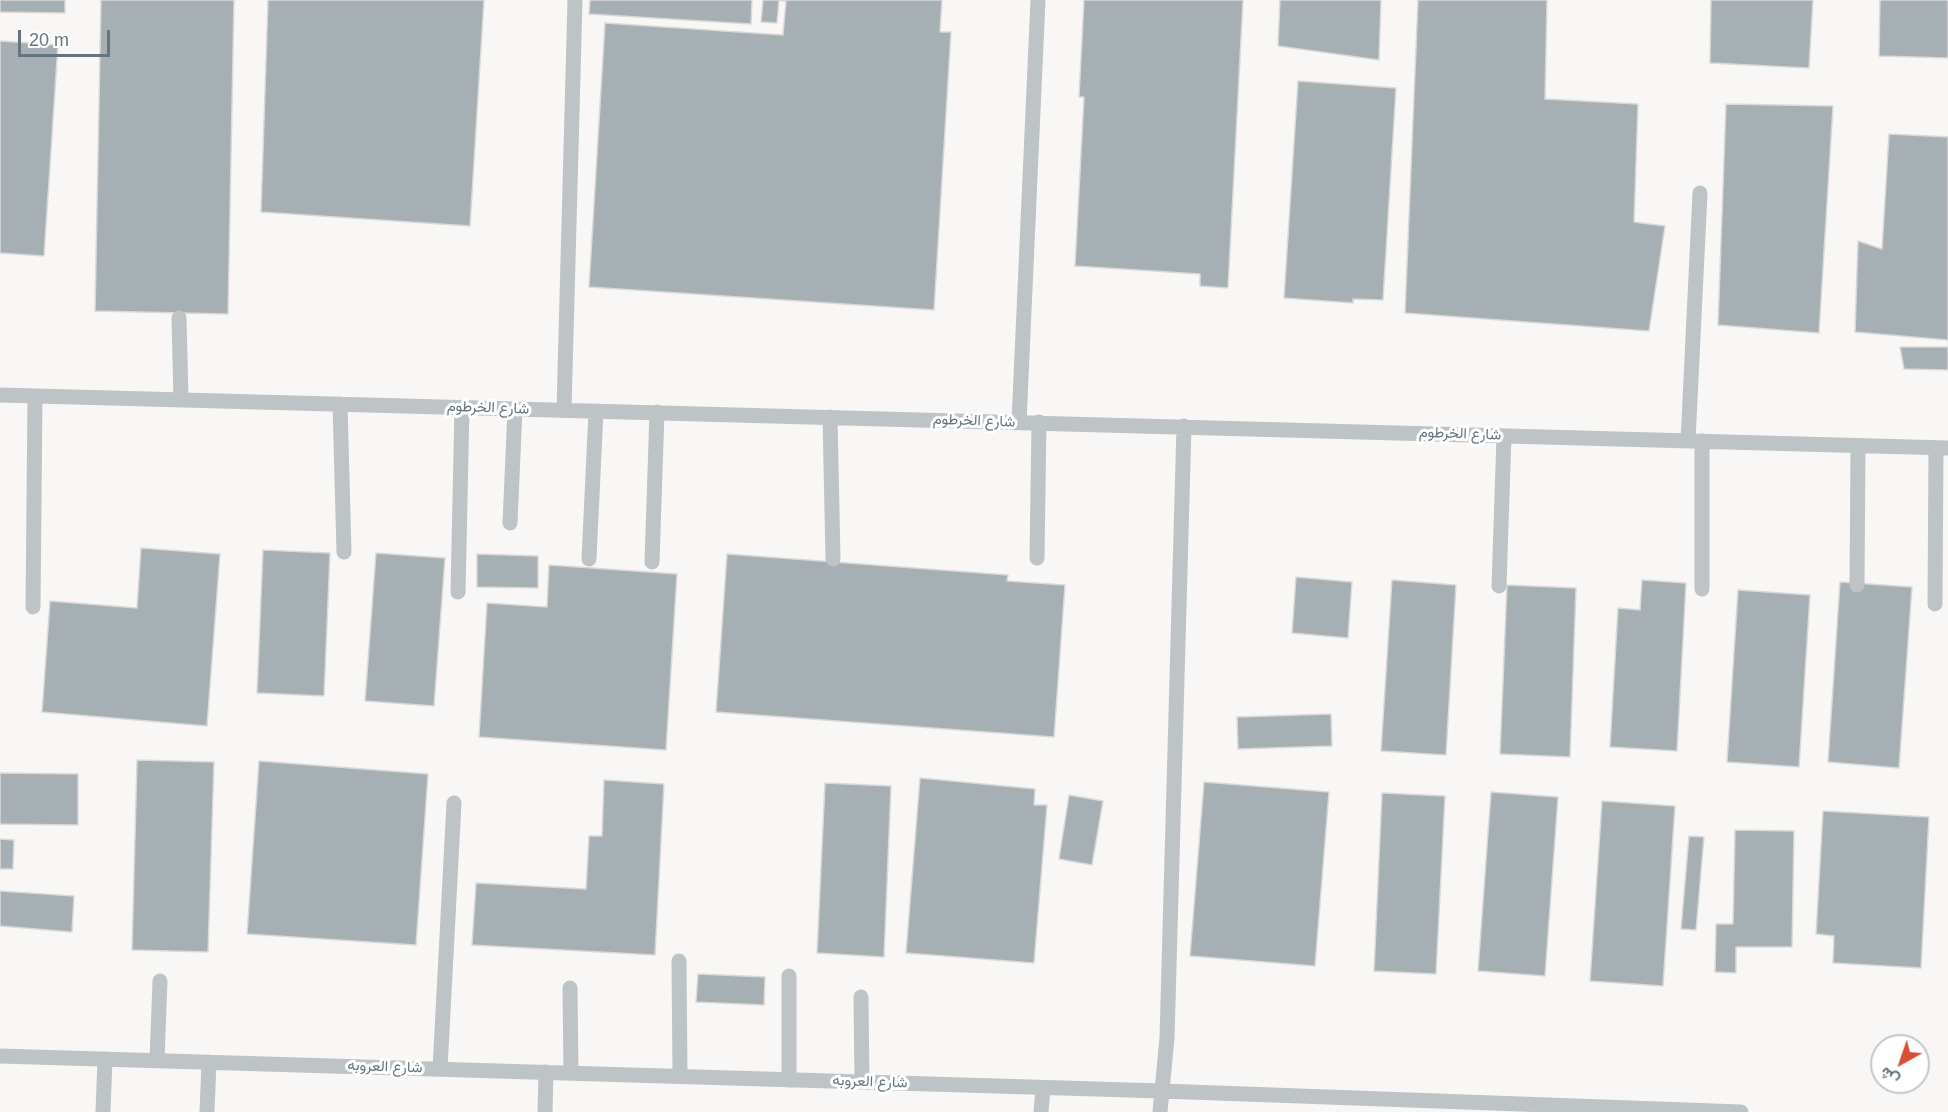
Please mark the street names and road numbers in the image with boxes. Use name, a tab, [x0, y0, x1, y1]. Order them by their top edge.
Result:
street label: شارع الخرطوم	[447, 398, 529, 418]
street label: شارع الخرطوم	[933, 411, 1015, 431]
street label: شارع الخرطوم	[1419, 424, 1501, 444]
street label: شارع العروبه	[347, 1057, 423, 1077]
street label: شارع العروبه	[832, 1072, 908, 1092]

